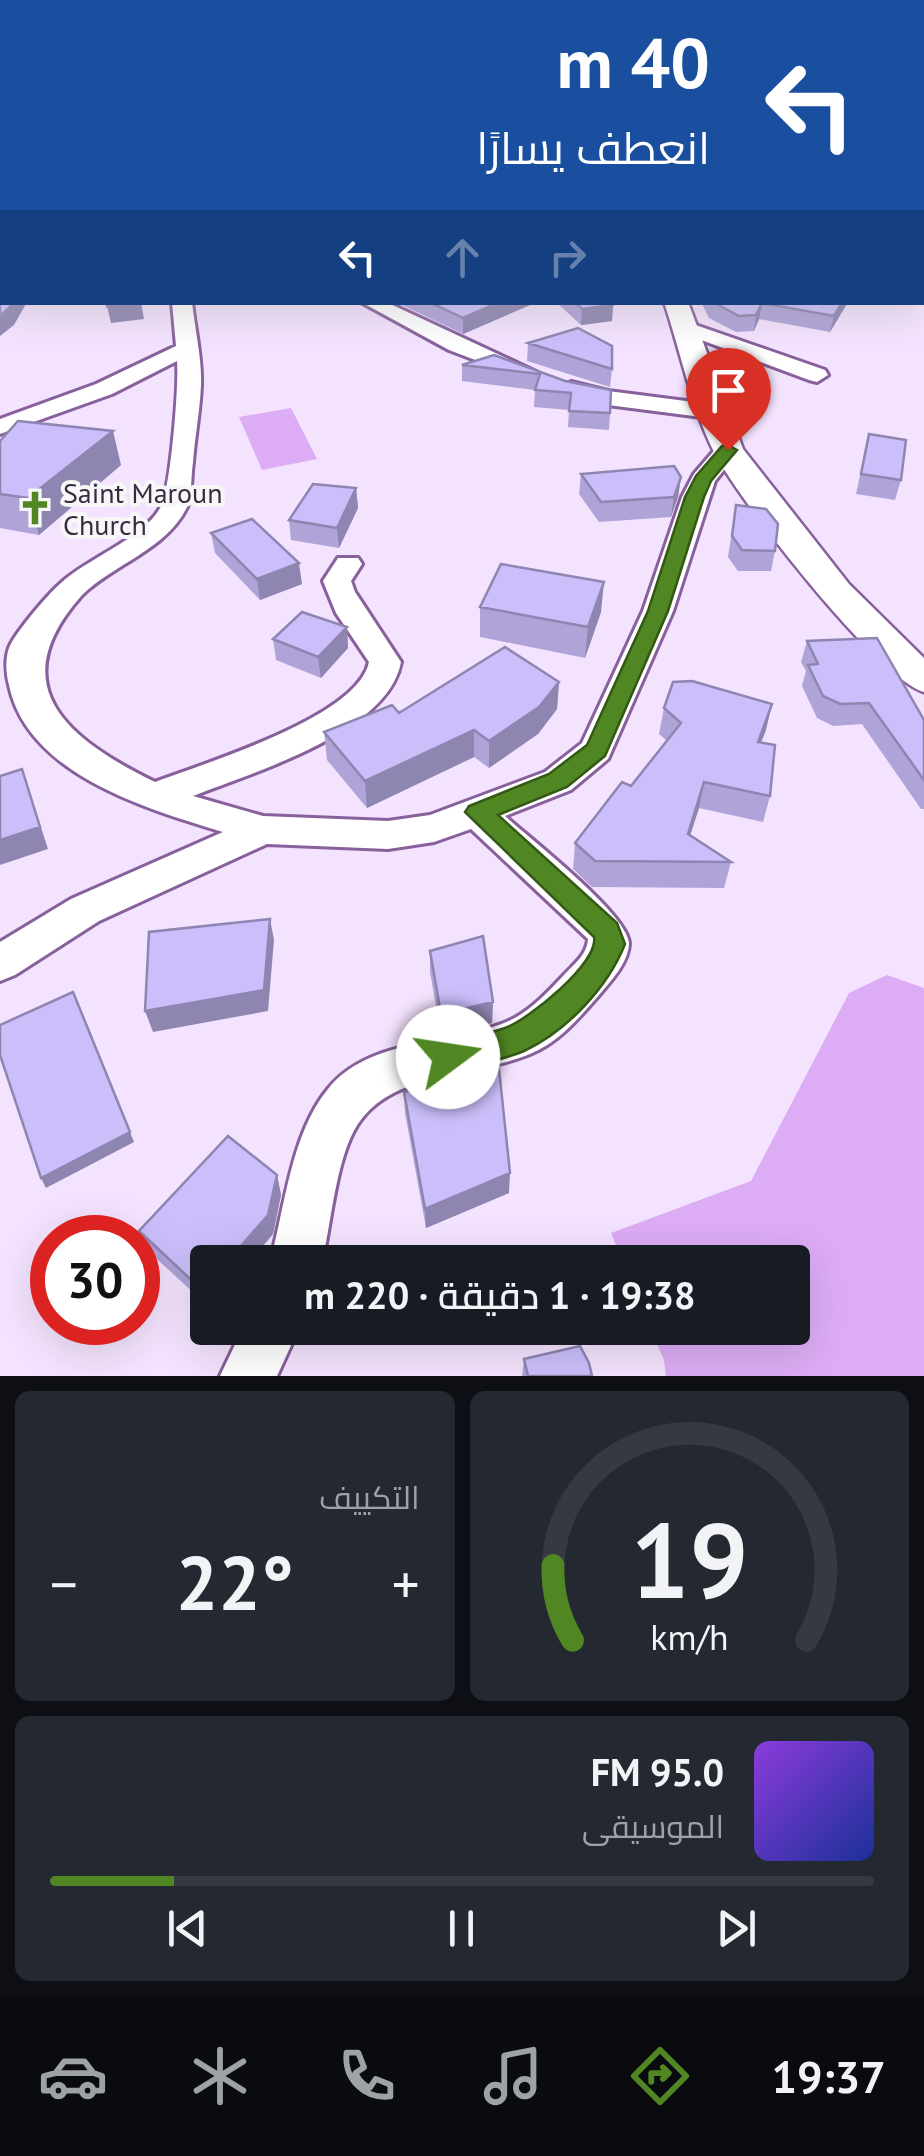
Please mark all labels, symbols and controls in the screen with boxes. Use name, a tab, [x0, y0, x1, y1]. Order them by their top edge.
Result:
text: 40 m	[557, 17, 710, 107]
icon: left	[745, 40, 875, 170]
text: انعطف يسارًا	[476, 118, 710, 176]
icon: left	[330, 230, 385, 285]
icon: ahead	[435, 230, 490, 285]
icon: right	[540, 230, 595, 285]
pin	[686, 348, 771, 451]
icon: arrive	[701, 363, 756, 418]
place label: Saint Maroun Church	[63, 474, 223, 543]
church icon: Saint Maroun Church	[16, 489, 54, 527]
position arrow	[396, 1005, 500, 1109]
speed limit sign: 30	[30, 1215, 160, 1345]
text: 19:38 · 1 دقيقة · 220 m	[304, 1270, 696, 1319]
text: التكييف	[319, 1476, 420, 1518]
text: 19	[630, 1492, 748, 1627]
text: 22°	[176, 1534, 294, 1631]
text: −	[50, 1548, 78, 1619]
text: +	[392, 1548, 419, 1619]
text: km/h	[650, 1614, 728, 1660]
text: 95.0 FM	[591, 1747, 724, 1796]
text: الموسيقى	[582, 1805, 724, 1847]
icon: previous	[160, 1901, 215, 1956]
icon: pause	[434, 1901, 489, 1956]
icon: next	[709, 1901, 764, 1956]
icon: car	[38, 2041, 108, 2111]
icon: climate	[185, 2041, 255, 2111]
icon: phone	[332, 2041, 402, 2111]
icon: music	[478, 2041, 548, 2111]
icon: directions	[625, 2041, 695, 2111]
text: 19:37	[772, 2047, 886, 2105]

